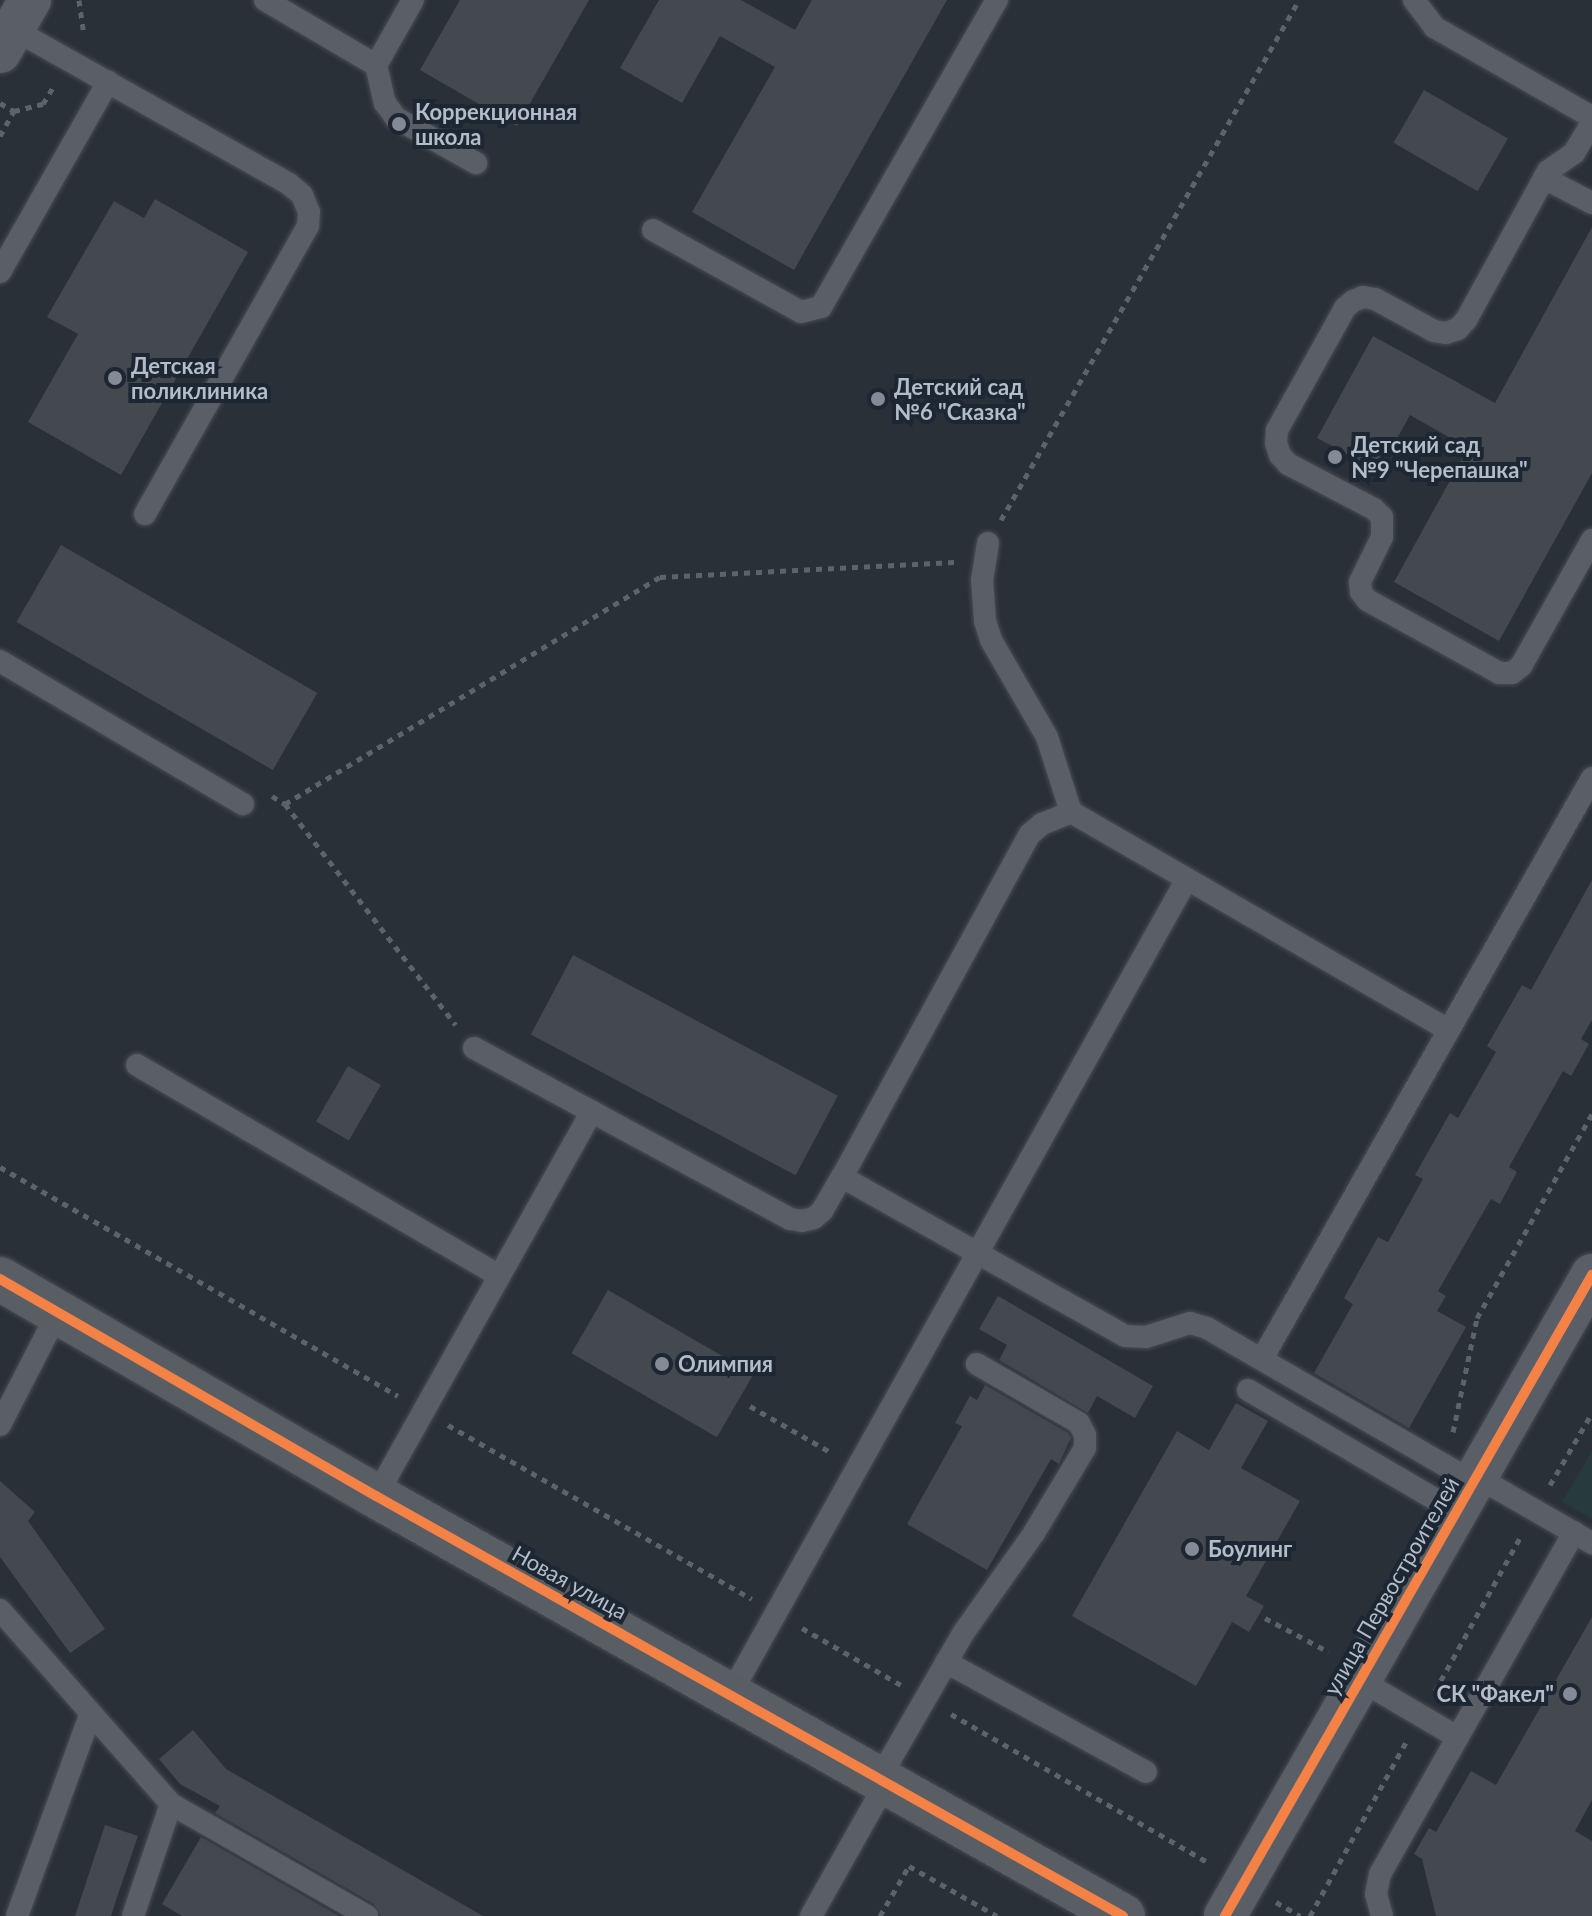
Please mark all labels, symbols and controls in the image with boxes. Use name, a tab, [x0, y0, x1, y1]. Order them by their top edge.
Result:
place label: Коррекционная школа	[415, 98, 577, 150]
marker: Коррекционная школа	[390, 115, 408, 133]
place label: Детская поликлиника	[131, 352, 268, 404]
marker: Детская поликлиника	[106, 369, 124, 387]
place label: Детский сад №6 "Сказка"	[894, 373, 1026, 424]
marker: Детский сад №6 "Сказка"	[869, 390, 887, 408]
place label: Детский сад №9 "Черепашка"	[1351, 431, 1528, 482]
marker: Детский сад №9 "Черепашка"	[1326, 448, 1344, 466]
place label: Олимпия	[678, 1351, 773, 1377]
marker: Олимпия	[653, 1355, 671, 1373]
street label: улица Первостроителей	[1318, 1472, 1464, 1700]
place label: Боулинг	[1208, 1536, 1292, 1562]
street label: Новая улица	[508, 1540, 632, 1624]
marker: Боулинг	[1183, 1540, 1201, 1558]
place label: СК "Факел"	[1436, 1681, 1554, 1707]
marker: СК "Факел"	[1561, 1685, 1579, 1703]

